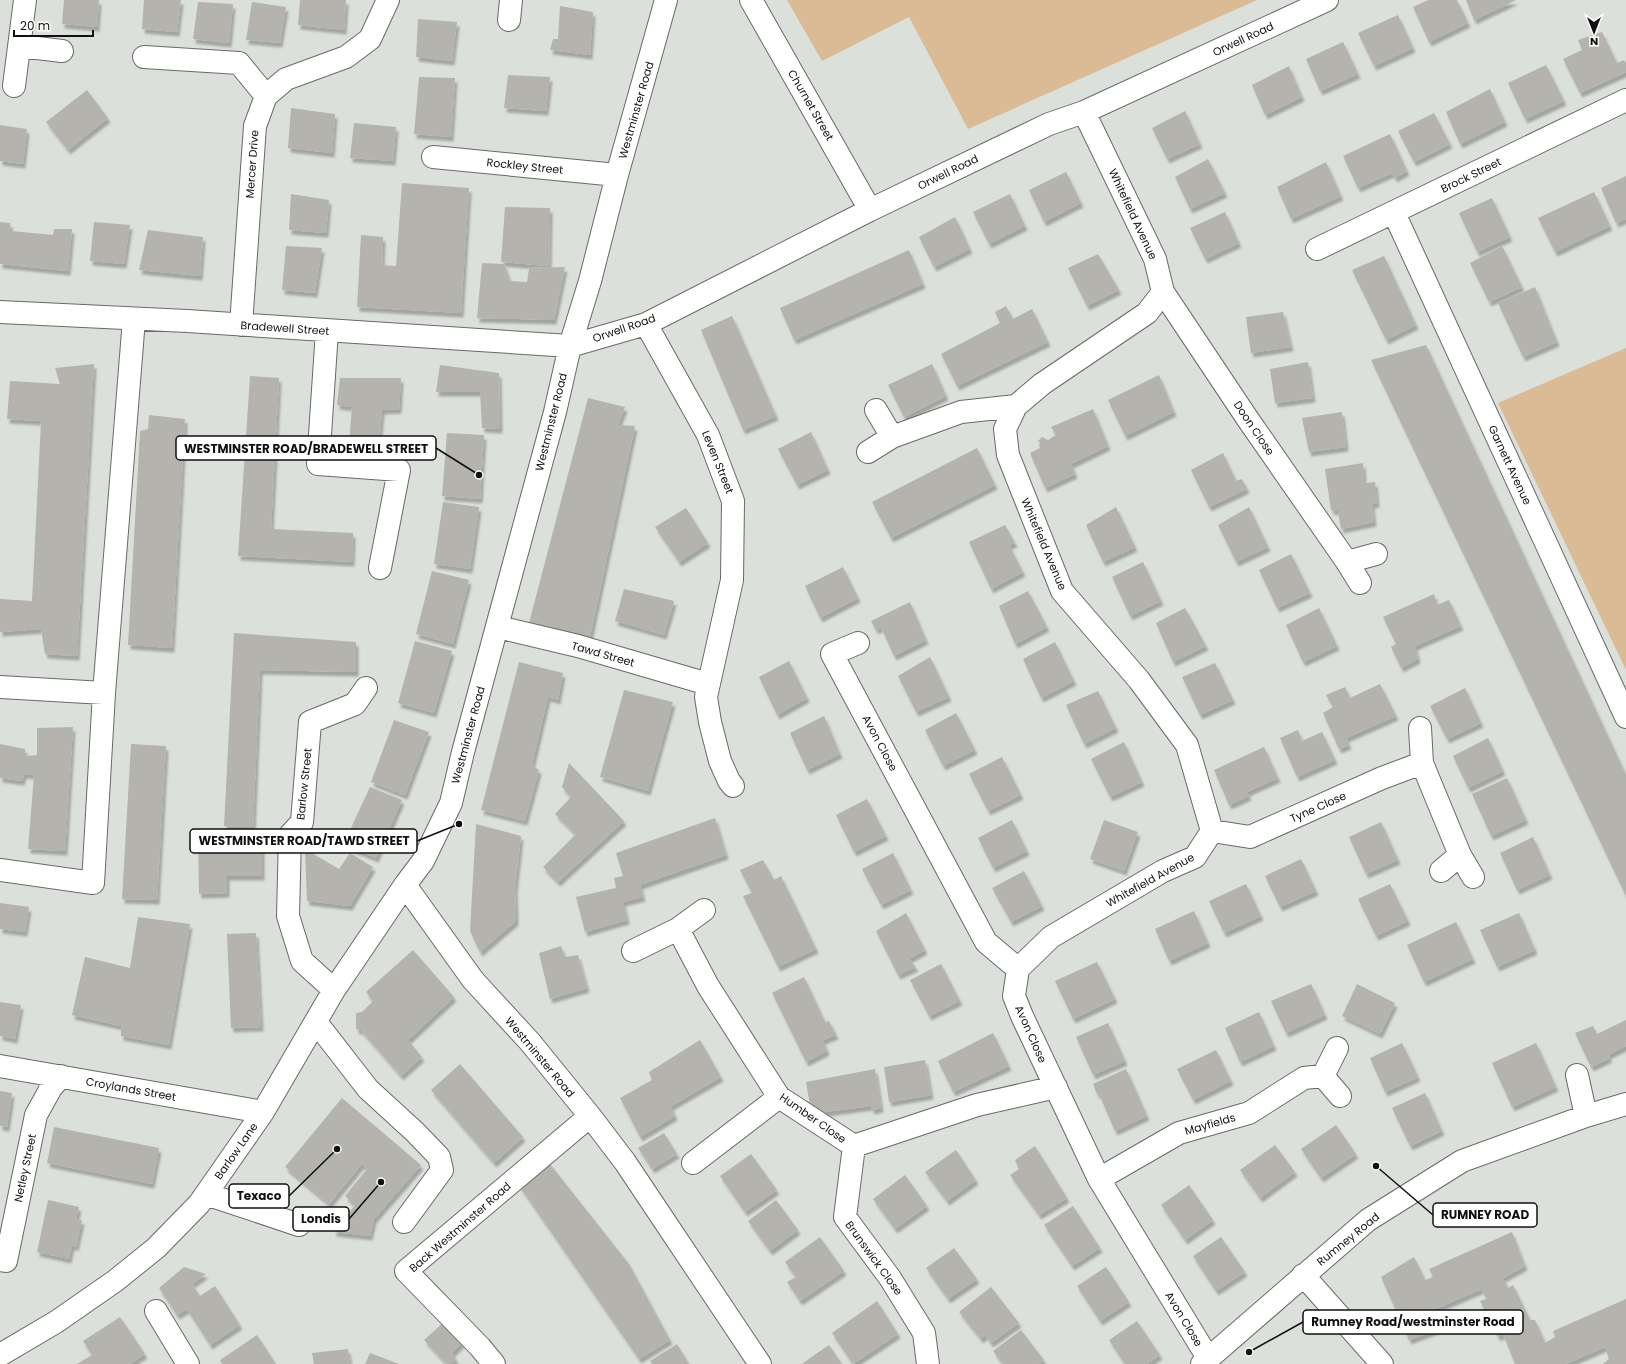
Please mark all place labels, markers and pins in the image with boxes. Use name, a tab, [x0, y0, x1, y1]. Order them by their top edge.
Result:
callout: WESTMINSTER ROAD/BRADEWELL STREET	[176, 436, 436, 460]
callout: WESTMINSTER ROAD/TAWD STREET	[190, 829, 417, 853]
callout: Texaco	[229, 1184, 289, 1208]
callout: RUMNEY ROAD	[1433, 1203, 1537, 1227]
callout: Londis	[293, 1207, 349, 1231]
callout: Rumney Road/westminster Road	[1303, 1310, 1523, 1334]

